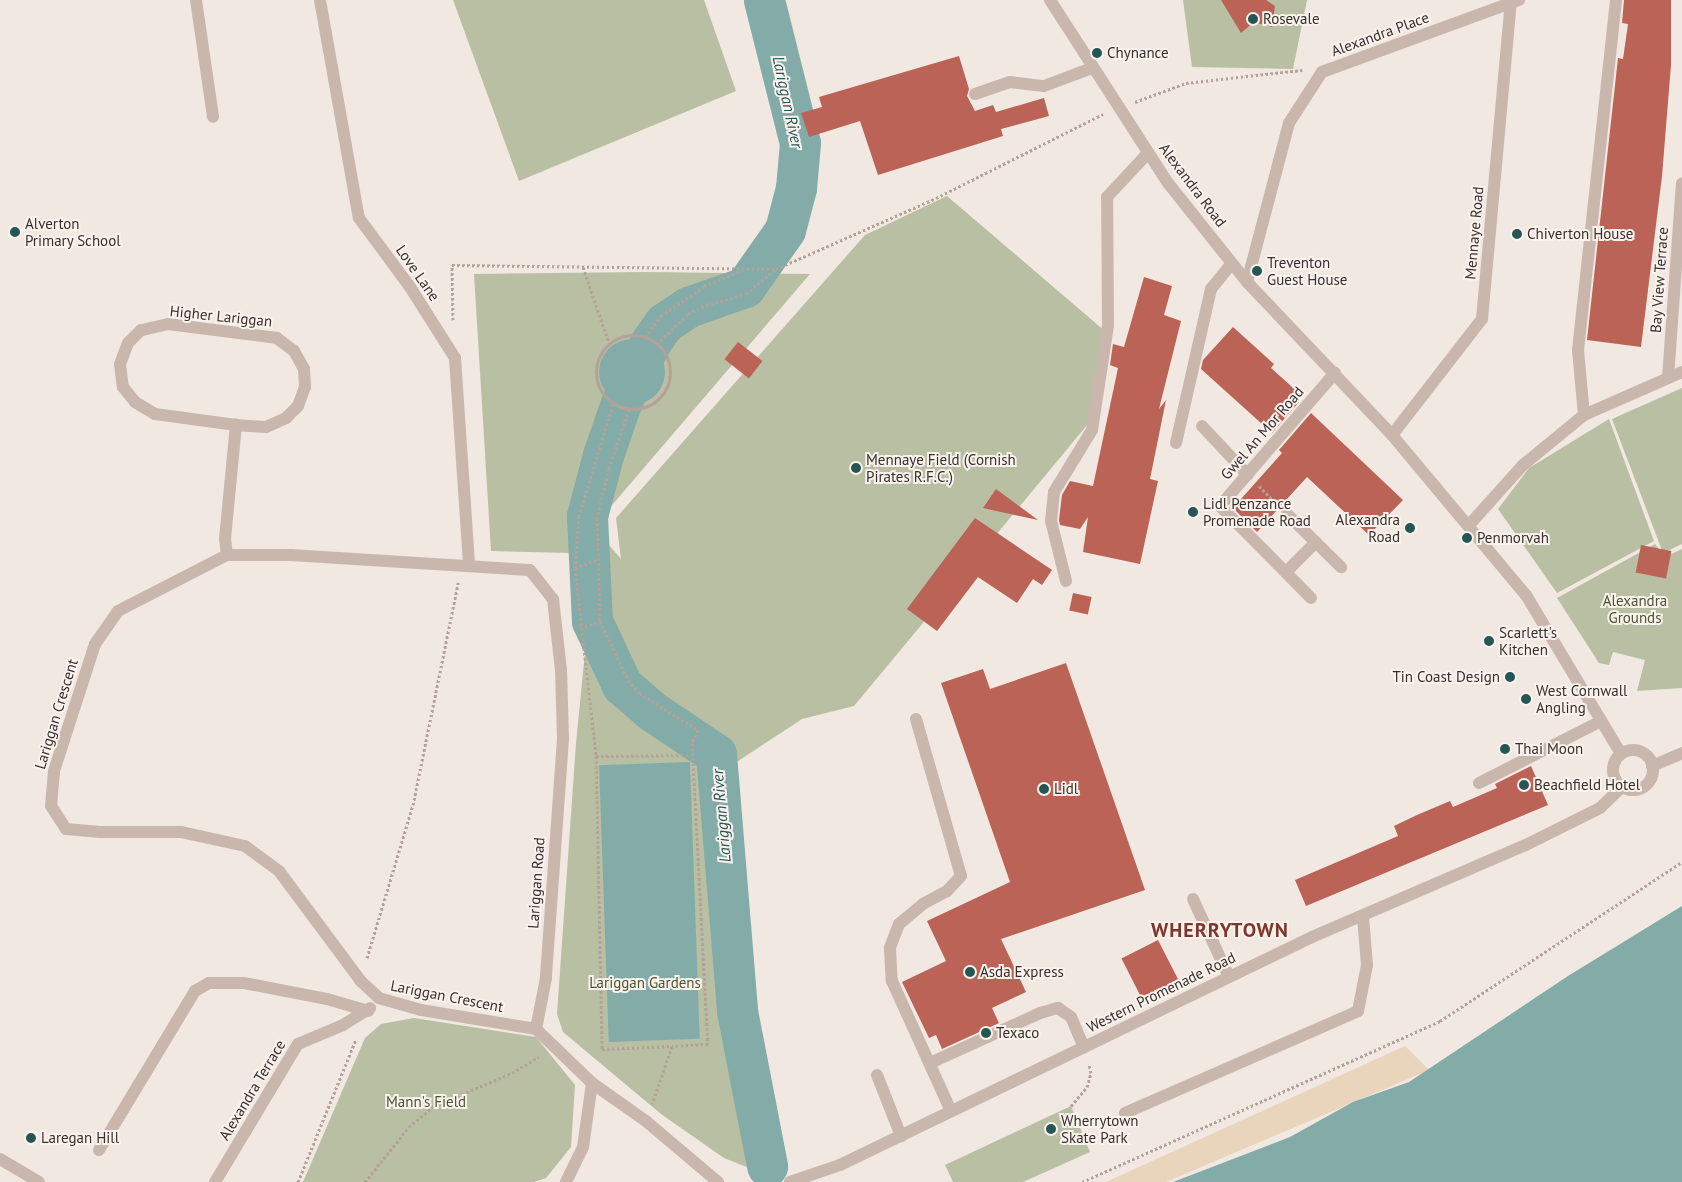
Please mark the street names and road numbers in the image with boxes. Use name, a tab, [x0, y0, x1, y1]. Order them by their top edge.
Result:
street label: Alexandra Place	[1329, 8, 1431, 60]
street label: Alexandra Road	[1156, 140, 1230, 230]
street label: Mennaye Road	[1461, 186, 1487, 280]
street label: Bay View Terrace	[1646, 226, 1672, 334]
street label: Love Lane	[392, 242, 444, 304]
street label: Higher Lariggan	[169, 302, 273, 330]
street label: Gwel An Mor Road	[1217, 383, 1307, 483]
street label: Lariggan Crescent	[31, 657, 81, 771]
street label: Lariggan Road	[524, 837, 548, 929]
street label: Western Promenade Road	[1084, 948, 1238, 1036]
street label: Lariggan Crescent	[389, 976, 505, 1016]
street label: Alexandra Terrace	[215, 1036, 289, 1144]

